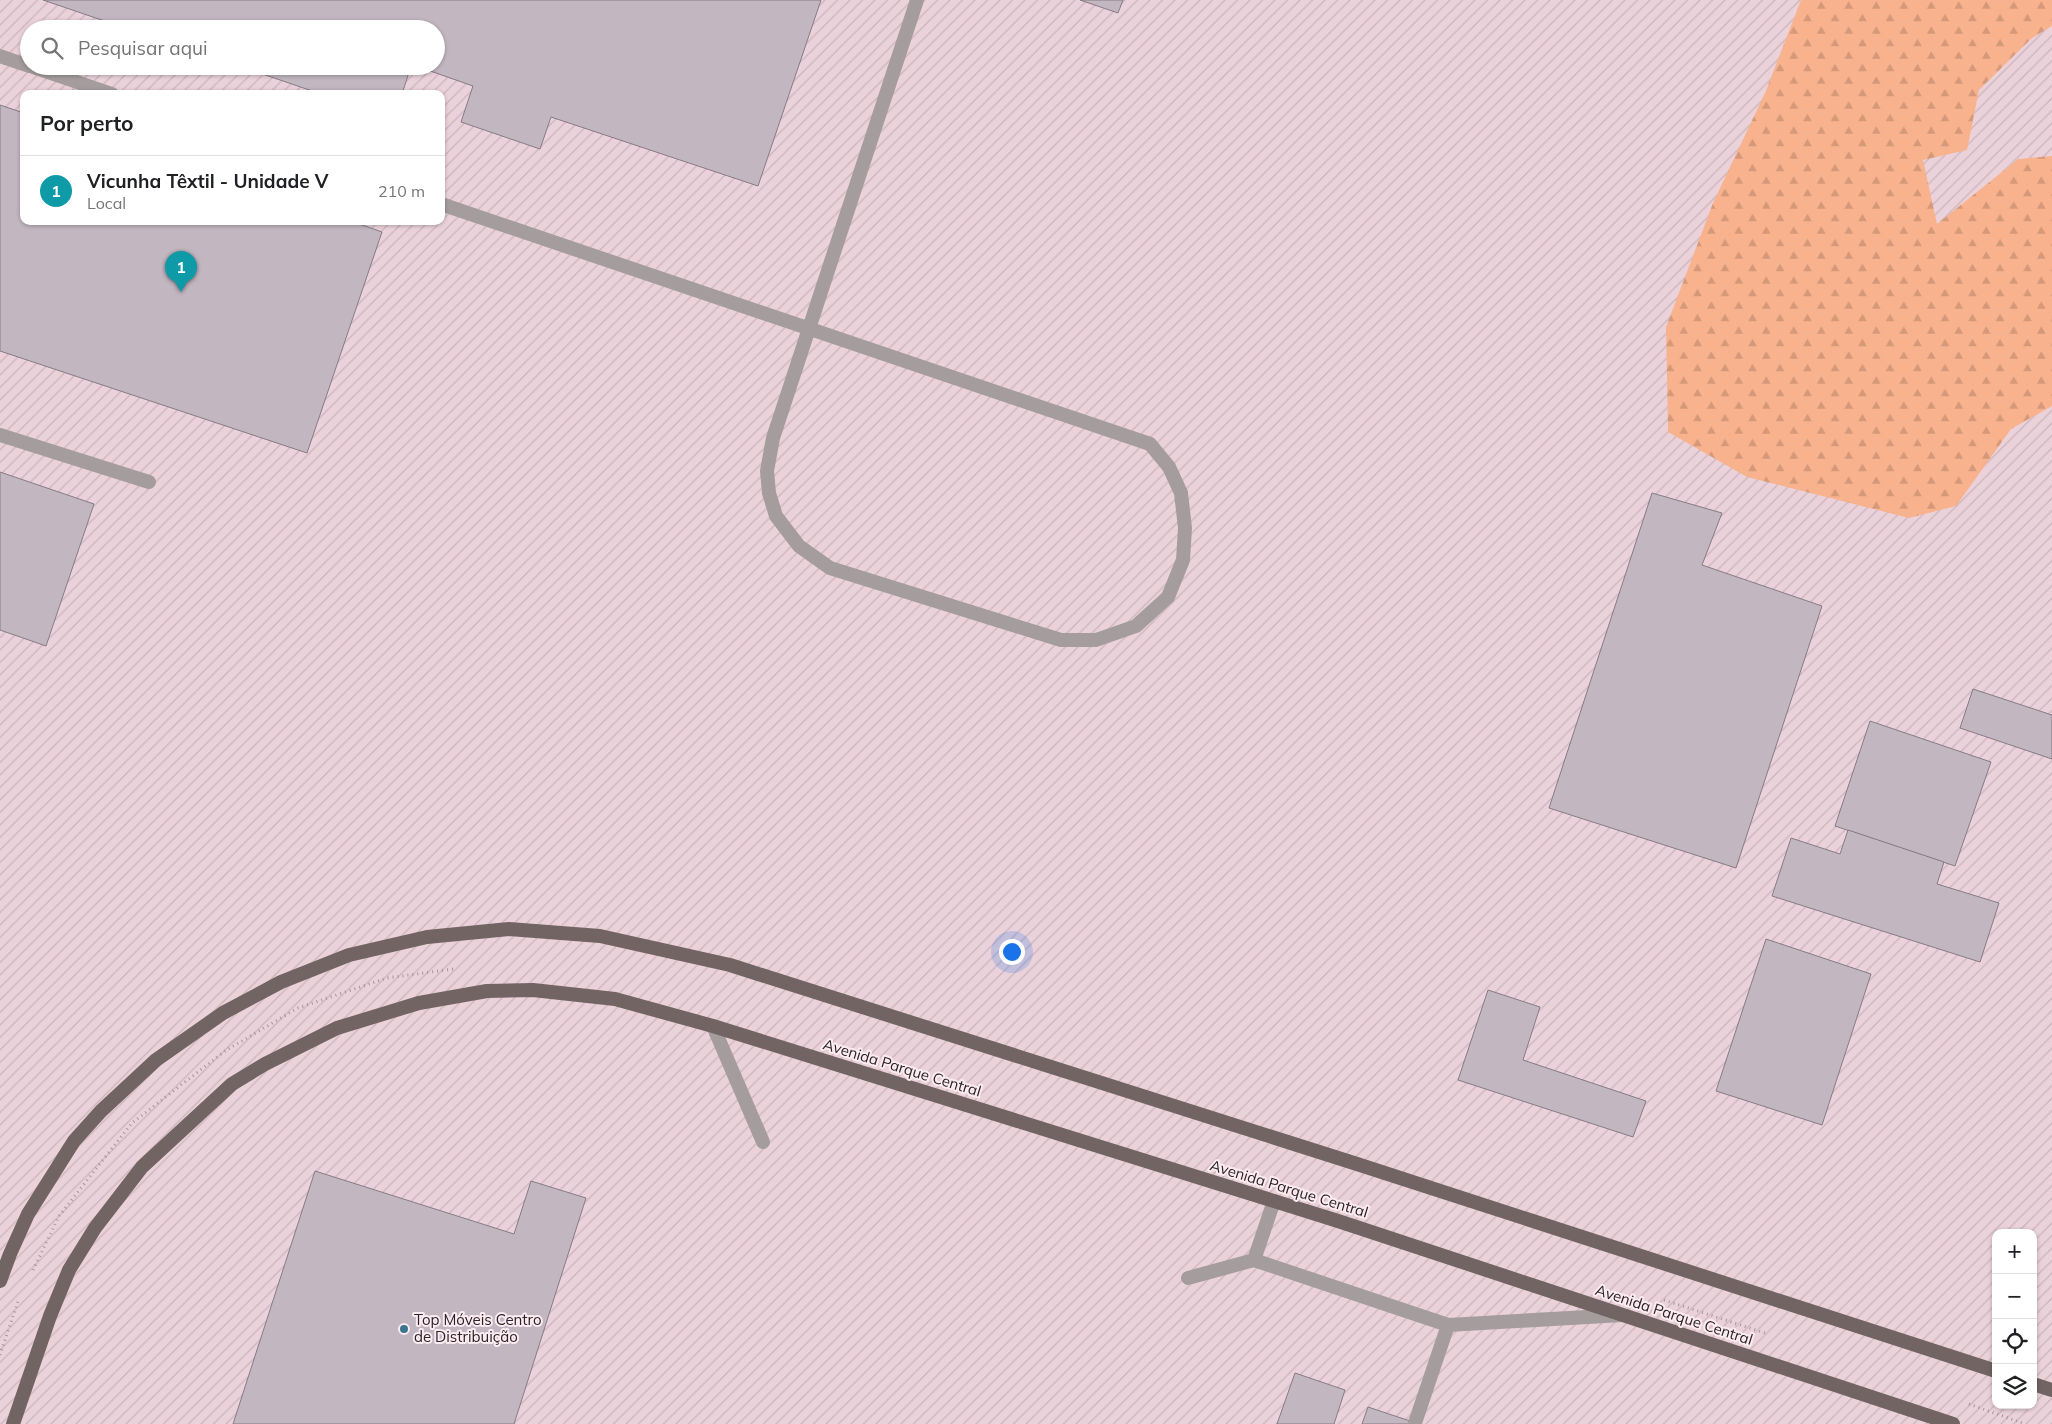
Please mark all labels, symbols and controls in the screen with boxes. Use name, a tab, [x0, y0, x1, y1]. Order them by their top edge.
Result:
search box	[20, 20, 445, 75]
icon: search	[38, 34, 66, 62]
text: Pesquisar aqui	[78, 36, 208, 60]
text: Por perto	[40, 110, 134, 136]
text: Vicunha Têxtil - Unidade V	[87, 169, 329, 193]
text: 1	[51, 181, 61, 201]
text: 210 m	[378, 181, 425, 201]
text: Local	[87, 193, 126, 213]
pin: 1	[165, 251, 197, 292]
your location	[999, 939, 1025, 965]
street label: Avenida Parque Central	[821, 1034, 983, 1101]
street label: Avenida Parque Central	[1208, 1155, 1370, 1222]
map controls	[1992, 1229, 2037, 1409]
button: +	[1992, 1229, 2037, 1274]
button: −	[1992, 1274, 2037, 1319]
street label: Avenida Parque Central	[1593, 1280, 1755, 1349]
place label: Top Móveis Centro de Distribuição	[414, 1310, 542, 1346]
button: locate	[1992, 1319, 2037, 1364]
marker: Top Móveis Centro de Distribuição	[398, 1323, 410, 1335]
button: layers	[1992, 1364, 2037, 1409]

